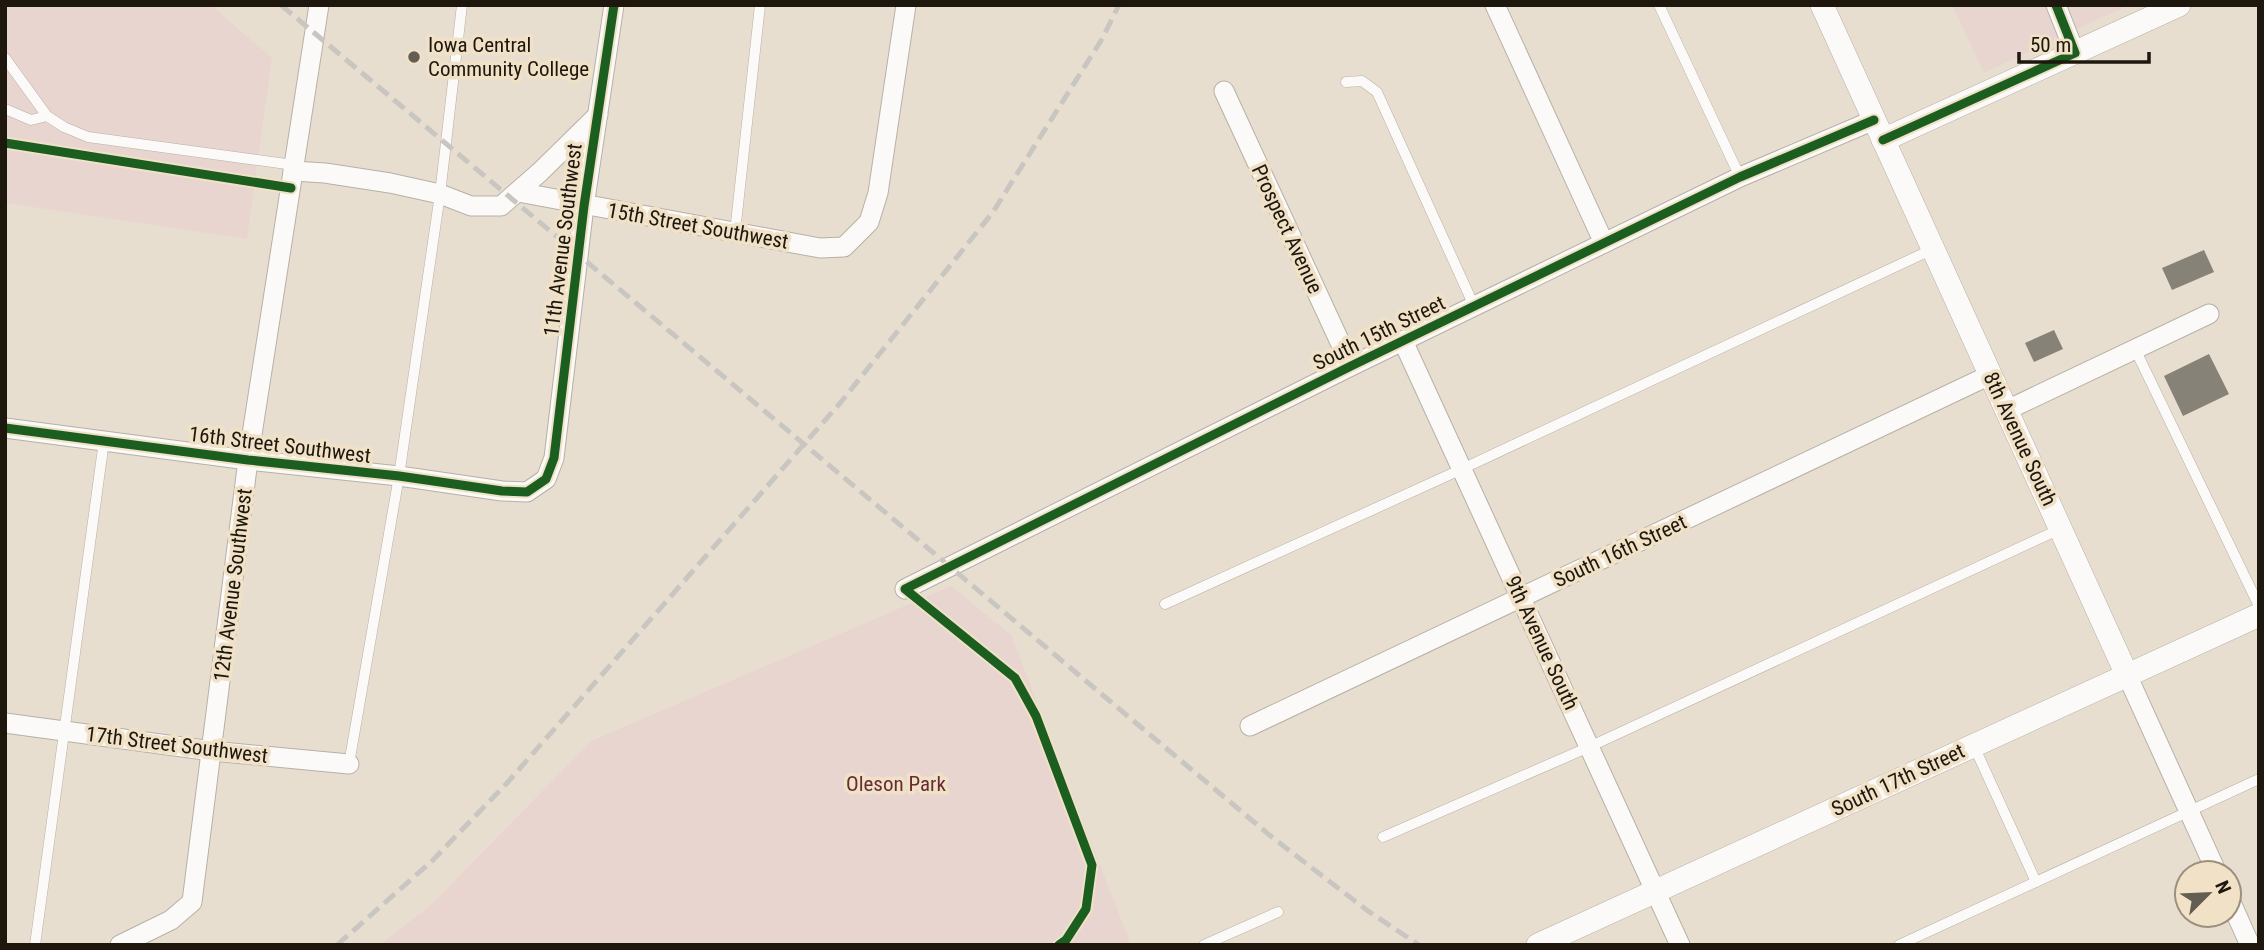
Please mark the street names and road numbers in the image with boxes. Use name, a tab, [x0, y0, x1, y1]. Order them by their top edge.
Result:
street label: 11th Avenue Southwest	[539, 142, 587, 338]
street label: Prospect Avenue	[1247, 161, 1327, 297]
street label: 15th Street Southwest	[606, 198, 790, 254]
street label: South 15th Street	[1309, 291, 1449, 375]
street label: 8th Avenue South	[1979, 368, 2061, 510]
street label: 16th Street Southwest	[188, 422, 372, 468]
street label: 12th Avenue Southwest	[209, 487, 257, 683]
street label: South 16th Street	[1550, 510, 1690, 592]
street label: 9th Avenue South	[1501, 572, 1583, 714]
street label: 17th Street Southwest	[85, 722, 269, 768]
street label: South 17th Street	[1828, 739, 1968, 821]

